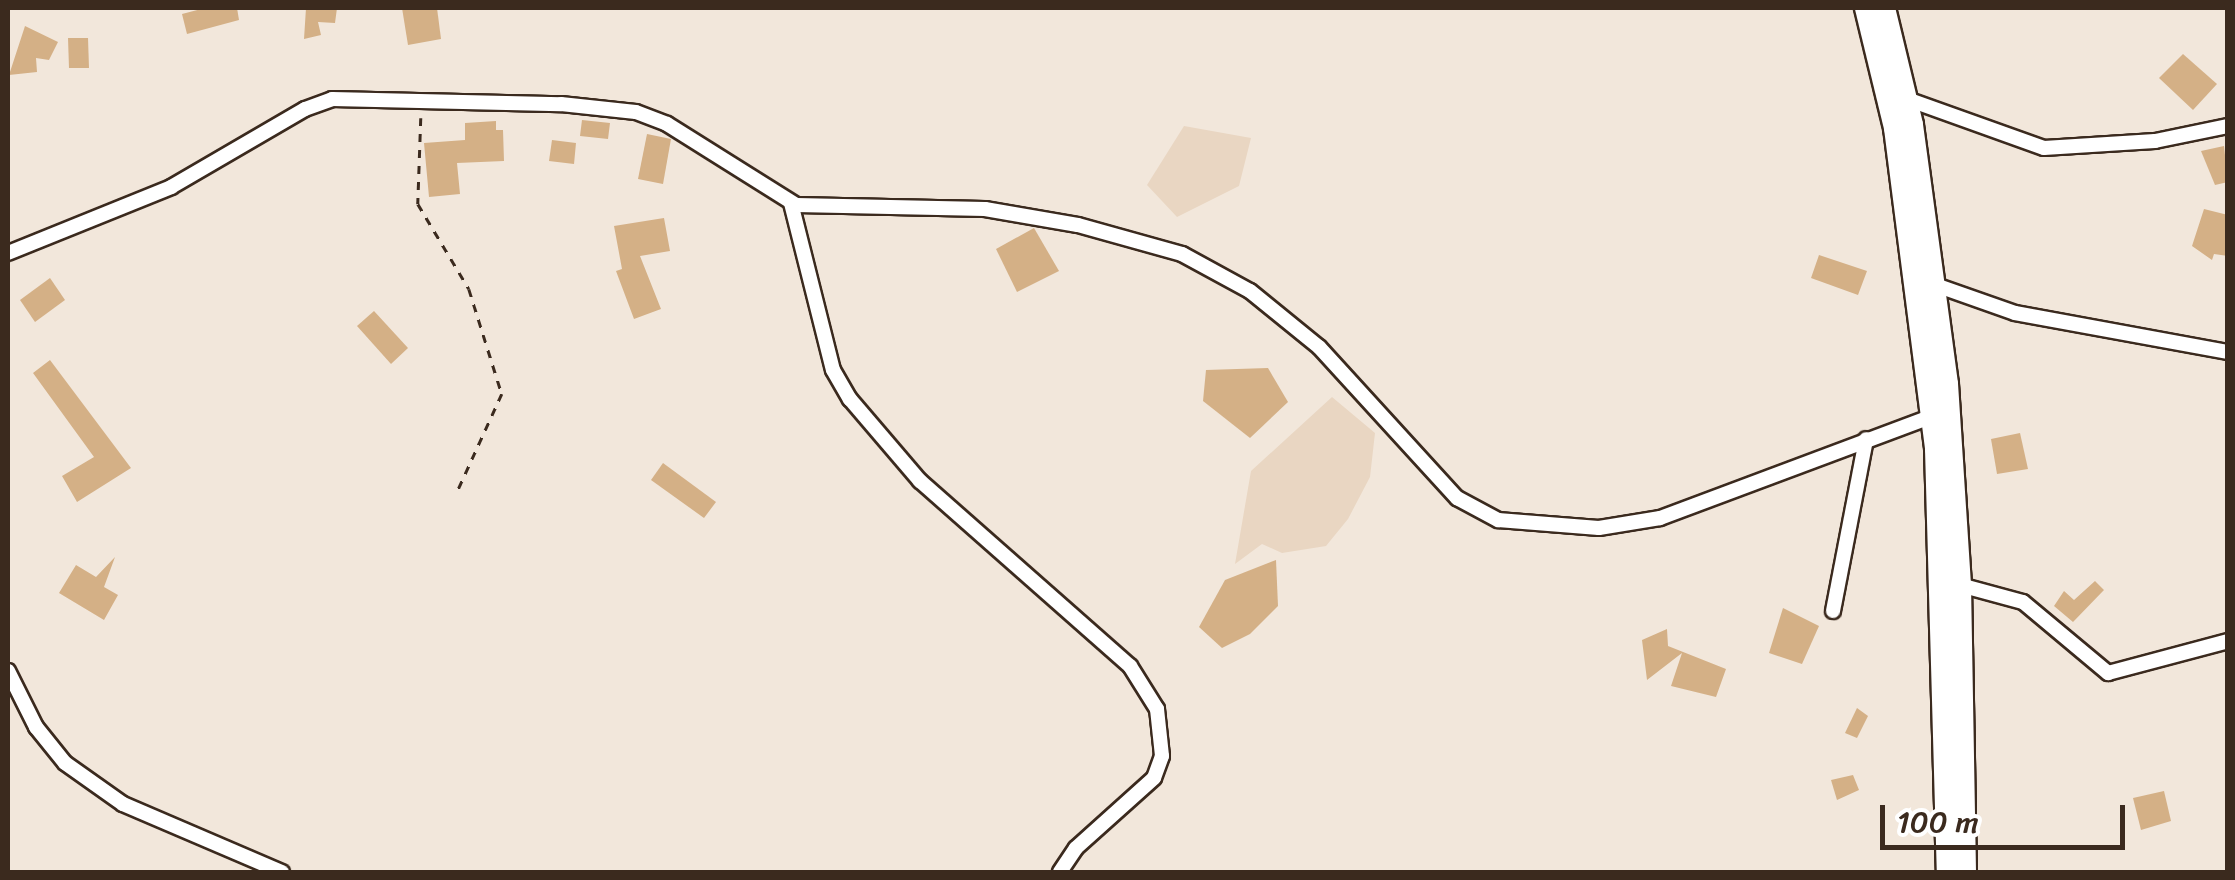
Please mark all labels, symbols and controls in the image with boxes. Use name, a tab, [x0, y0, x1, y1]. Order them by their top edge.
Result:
scale bar	[1885, 785, 2130, 847]
text: 100 m	[1897, 795, 1979, 849]

